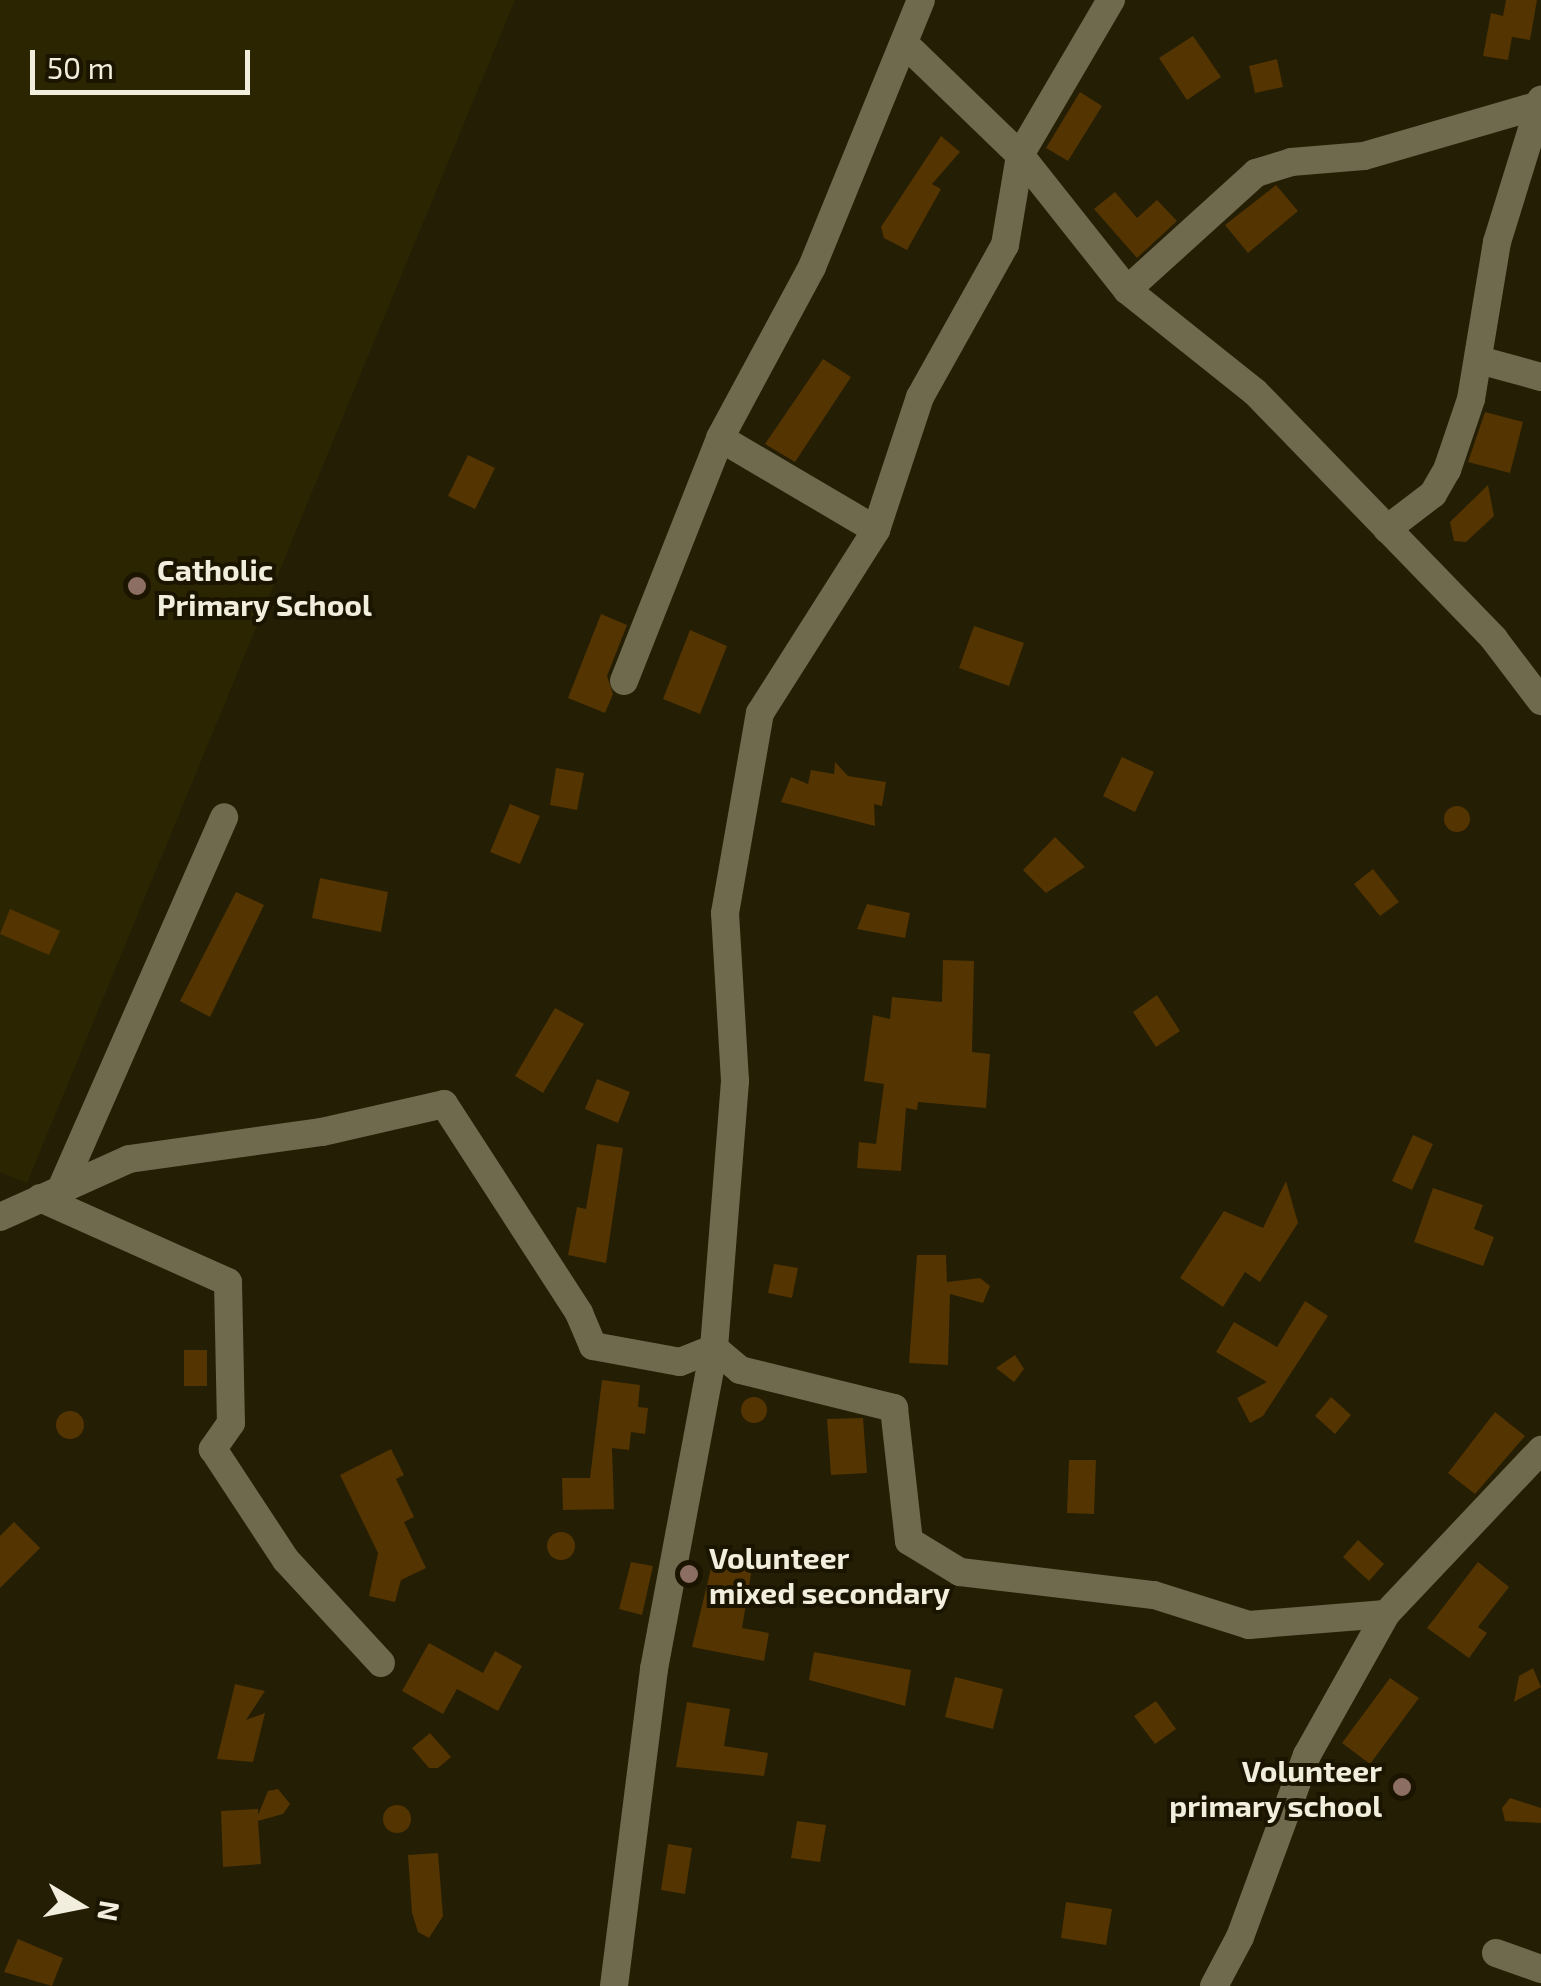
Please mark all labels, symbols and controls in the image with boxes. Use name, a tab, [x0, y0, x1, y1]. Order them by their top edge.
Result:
scale bar	[35, 30, 255, 92]
text: 50 m	[47, 49, 114, 85]
place label: Catholic Primary School	[157, 551, 373, 622]
marker: Catholic Primary School	[126, 575, 148, 597]
place label: Volunteer mixed secondary	[709, 1539, 950, 1610]
marker: Volunteer mixed secondary	[678, 1563, 700, 1585]
place label: Volunteer primary school	[1169, 1752, 1382, 1822]
marker: Volunteer primary school	[1391, 1776, 1413, 1798]
north arrow	[30, 1856, 130, 1956]
text: N	[91, 1898, 128, 1924]

